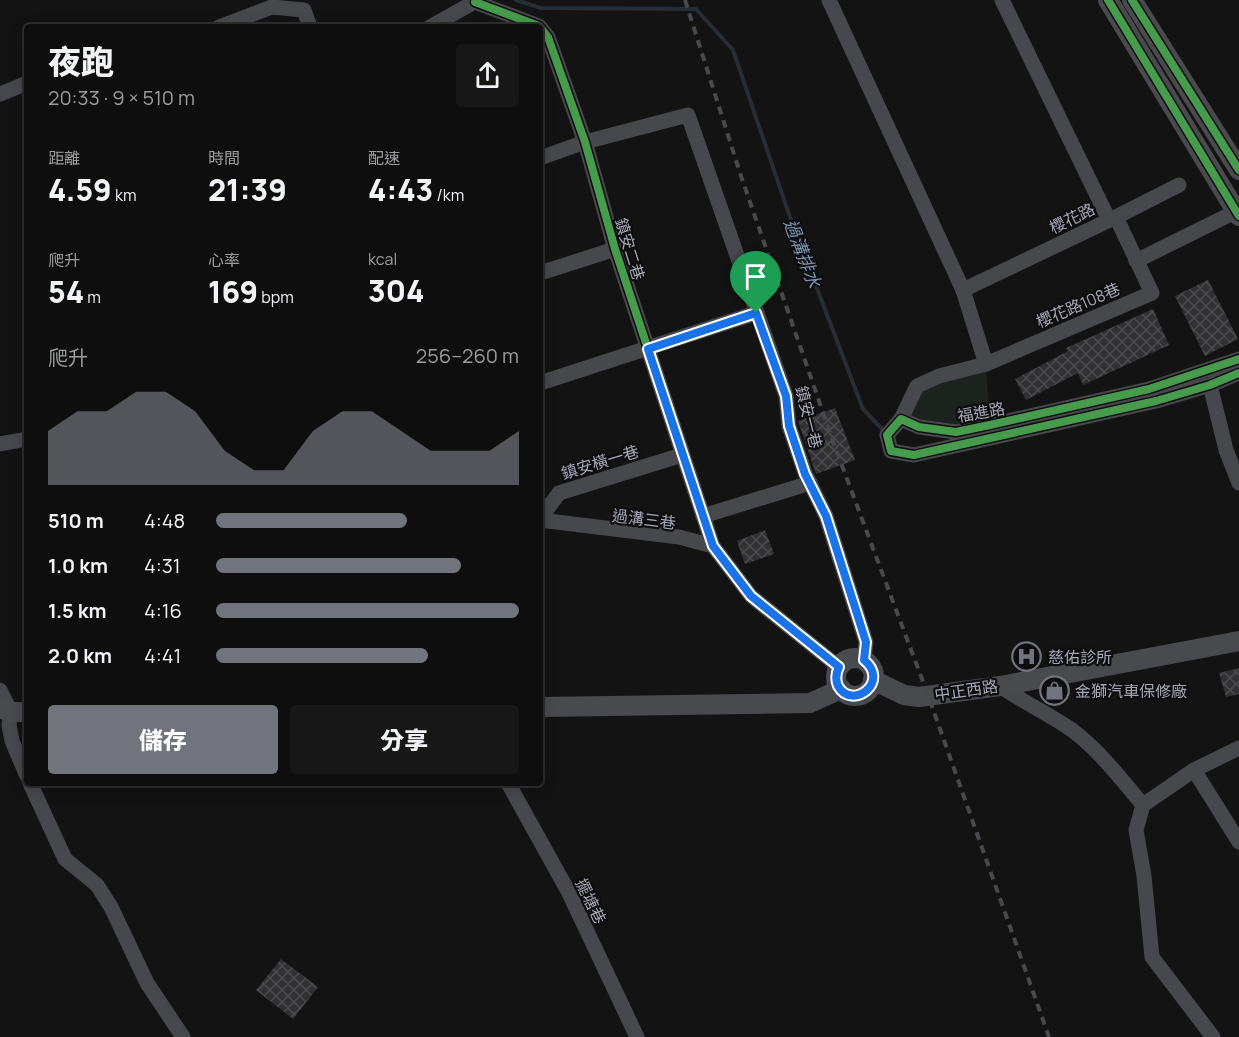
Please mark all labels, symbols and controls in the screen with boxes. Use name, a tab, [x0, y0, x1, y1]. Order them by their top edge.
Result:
text: 夜跑	[48, 39, 114, 84]
button: share	[456, 44, 519, 107]
text: 20:33 · 9 × 510 m	[48, 84, 195, 111]
text: 距離	[48, 147, 80, 169]
text: 時間	[208, 147, 240, 169]
text: 配速	[368, 147, 400, 169]
text: 4.59	[48, 169, 112, 210]
text: 21:39	[208, 169, 287, 210]
text: 4:43	[368, 169, 433, 210]
text: km	[112, 184, 137, 206]
text: /km	[433, 184, 464, 206]
street label: 櫻花路	[1046, 198, 1098, 238]
street label: 鎮安二巷	[610, 215, 650, 283]
water label: 過溝排水	[779, 215, 827, 292]
text: kcal	[368, 248, 397, 270]
text: 爬升	[48, 249, 80, 271]
text: 心率	[208, 249, 240, 271]
pin	[730, 251, 781, 313]
icon: arrive	[739, 260, 772, 293]
text: 304	[368, 270, 424, 311]
text: 54	[48, 271, 84, 312]
text: 169	[208, 271, 258, 312]
street label: 櫻花路108巷	[1033, 277, 1123, 333]
text: m	[84, 286, 101, 308]
text: bpm	[258, 286, 294, 308]
text: 256–260 m	[416, 342, 519, 369]
text: 爬升	[48, 344, 88, 371]
street label: 鎮安一巷	[791, 383, 827, 451]
street label: 福進路	[955, 397, 1007, 427]
street label: 鎮安橫一巷	[559, 440, 641, 484]
street label: 過溝三巷	[611, 504, 677, 534]
text: 510 m	[48, 507, 104, 534]
text: 4:48	[144, 507, 185, 534]
text: 1.0 km	[48, 552, 108, 579]
text: 4:31	[144, 552, 181, 579]
text: 1.5 km	[48, 597, 107, 624]
text: 4:16	[144, 597, 182, 624]
hospital icon: 慈佑診所	[1011, 641, 1043, 673]
text: 2.0 km	[48, 642, 112, 669]
text: 4:41	[144, 642, 181, 669]
place label: 慈佑診所	[1048, 646, 1112, 668]
street label: 中正西路	[933, 675, 999, 705]
shop icon: 金獅汽車保修廠	[1038, 675, 1070, 707]
place label: 金獅汽車保修廠	[1075, 680, 1187, 702]
button: 儲存	[48, 705, 278, 774]
button: 分享	[290, 705, 519, 774]
street label: 擺塘巷	[571, 875, 611, 927]

